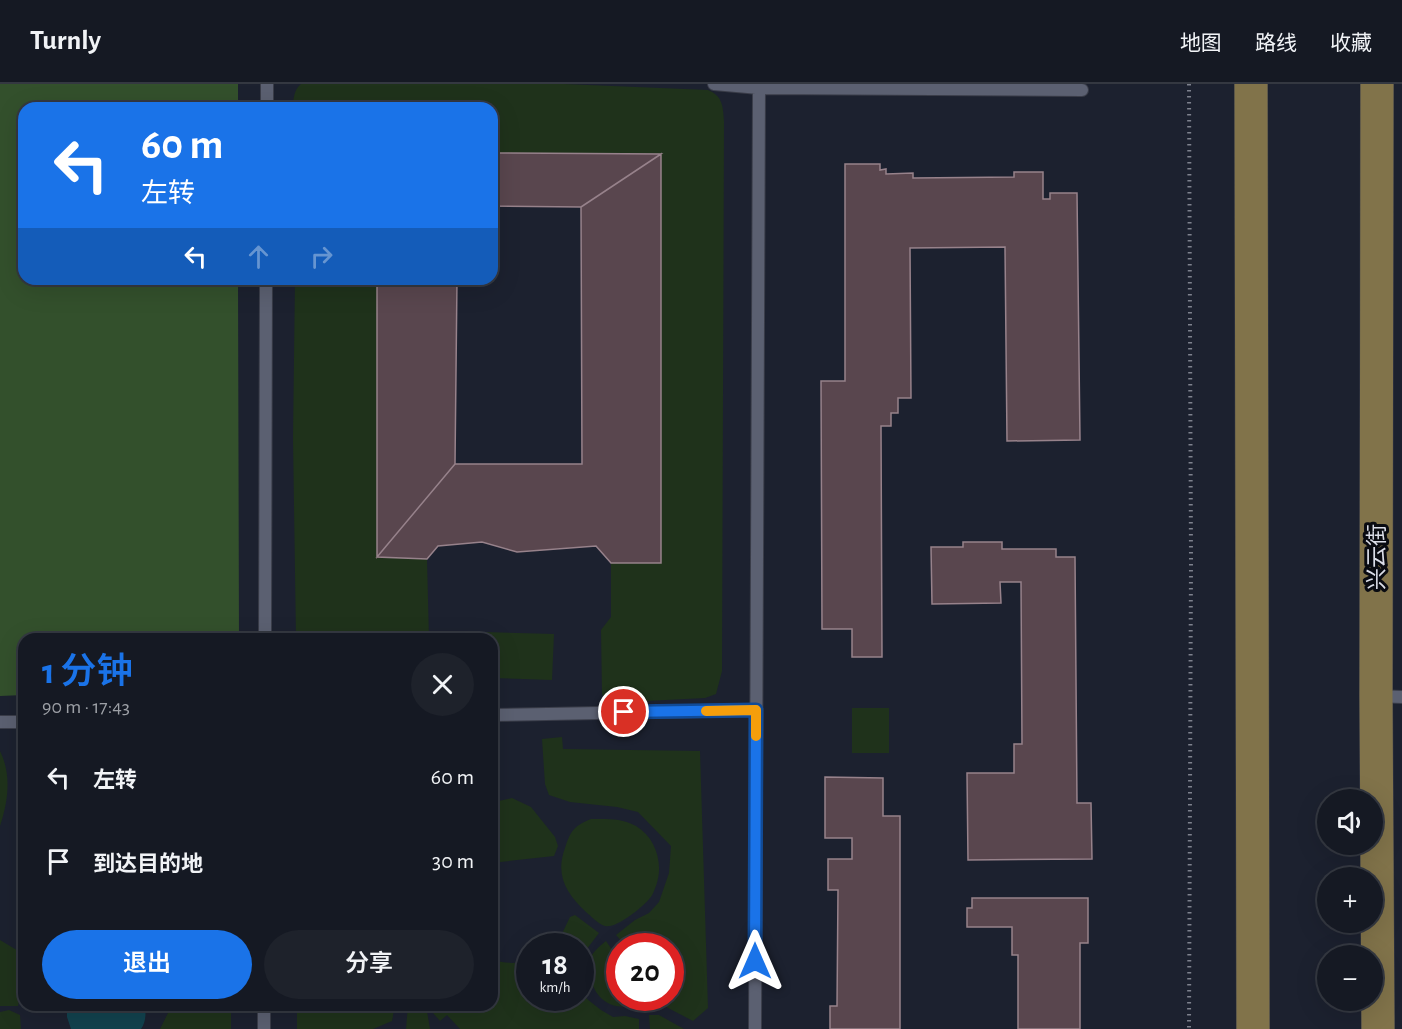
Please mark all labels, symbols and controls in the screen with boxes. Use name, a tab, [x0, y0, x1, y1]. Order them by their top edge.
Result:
text: Turnly	[30, 27, 101, 55]
text: 地图	[1180, 33, 1222, 54]
text: 路线	[1255, 33, 1297, 54]
text: 收藏	[1330, 33, 1372, 54]
text: 60 m	[141, 124, 223, 166]
icon: left	[42, 126, 120, 204]
text: 左转	[141, 180, 195, 207]
icon: left	[179, 240, 212, 273]
icon: ahead	[242, 240, 275, 273]
icon: right	[305, 240, 338, 273]
street label: 兴云街	[1365, 524, 1388, 590]
button: close	[411, 653, 474, 716]
text: 1 分钟	[42, 654, 132, 690]
pin	[598, 686, 649, 737]
icon: arrive	[607, 695, 640, 728]
text: 90 m · 17:43	[42, 697, 130, 717]
icon: left	[42, 761, 75, 794]
text: 60 m	[431, 766, 474, 788]
text: 左转	[93, 769, 137, 791]
map controls	[1317, 789, 1383, 1011]
button: sound	[1317, 789, 1383, 855]
icon: arrive	[42, 845, 75, 878]
text: 30 m	[432, 850, 474, 872]
text: 到达目的地	[93, 853, 203, 875]
button: +	[1317, 867, 1383, 933]
position arrow	[723, 929, 787, 993]
button: 退出	[42, 930, 252, 999]
button: 分享	[264, 930, 474, 999]
speed limit sign: 20	[606, 933, 684, 1011]
button: −	[1317, 945, 1383, 1011]
text: 18	[542, 950, 568, 980]
text: km/h	[540, 980, 570, 995]

